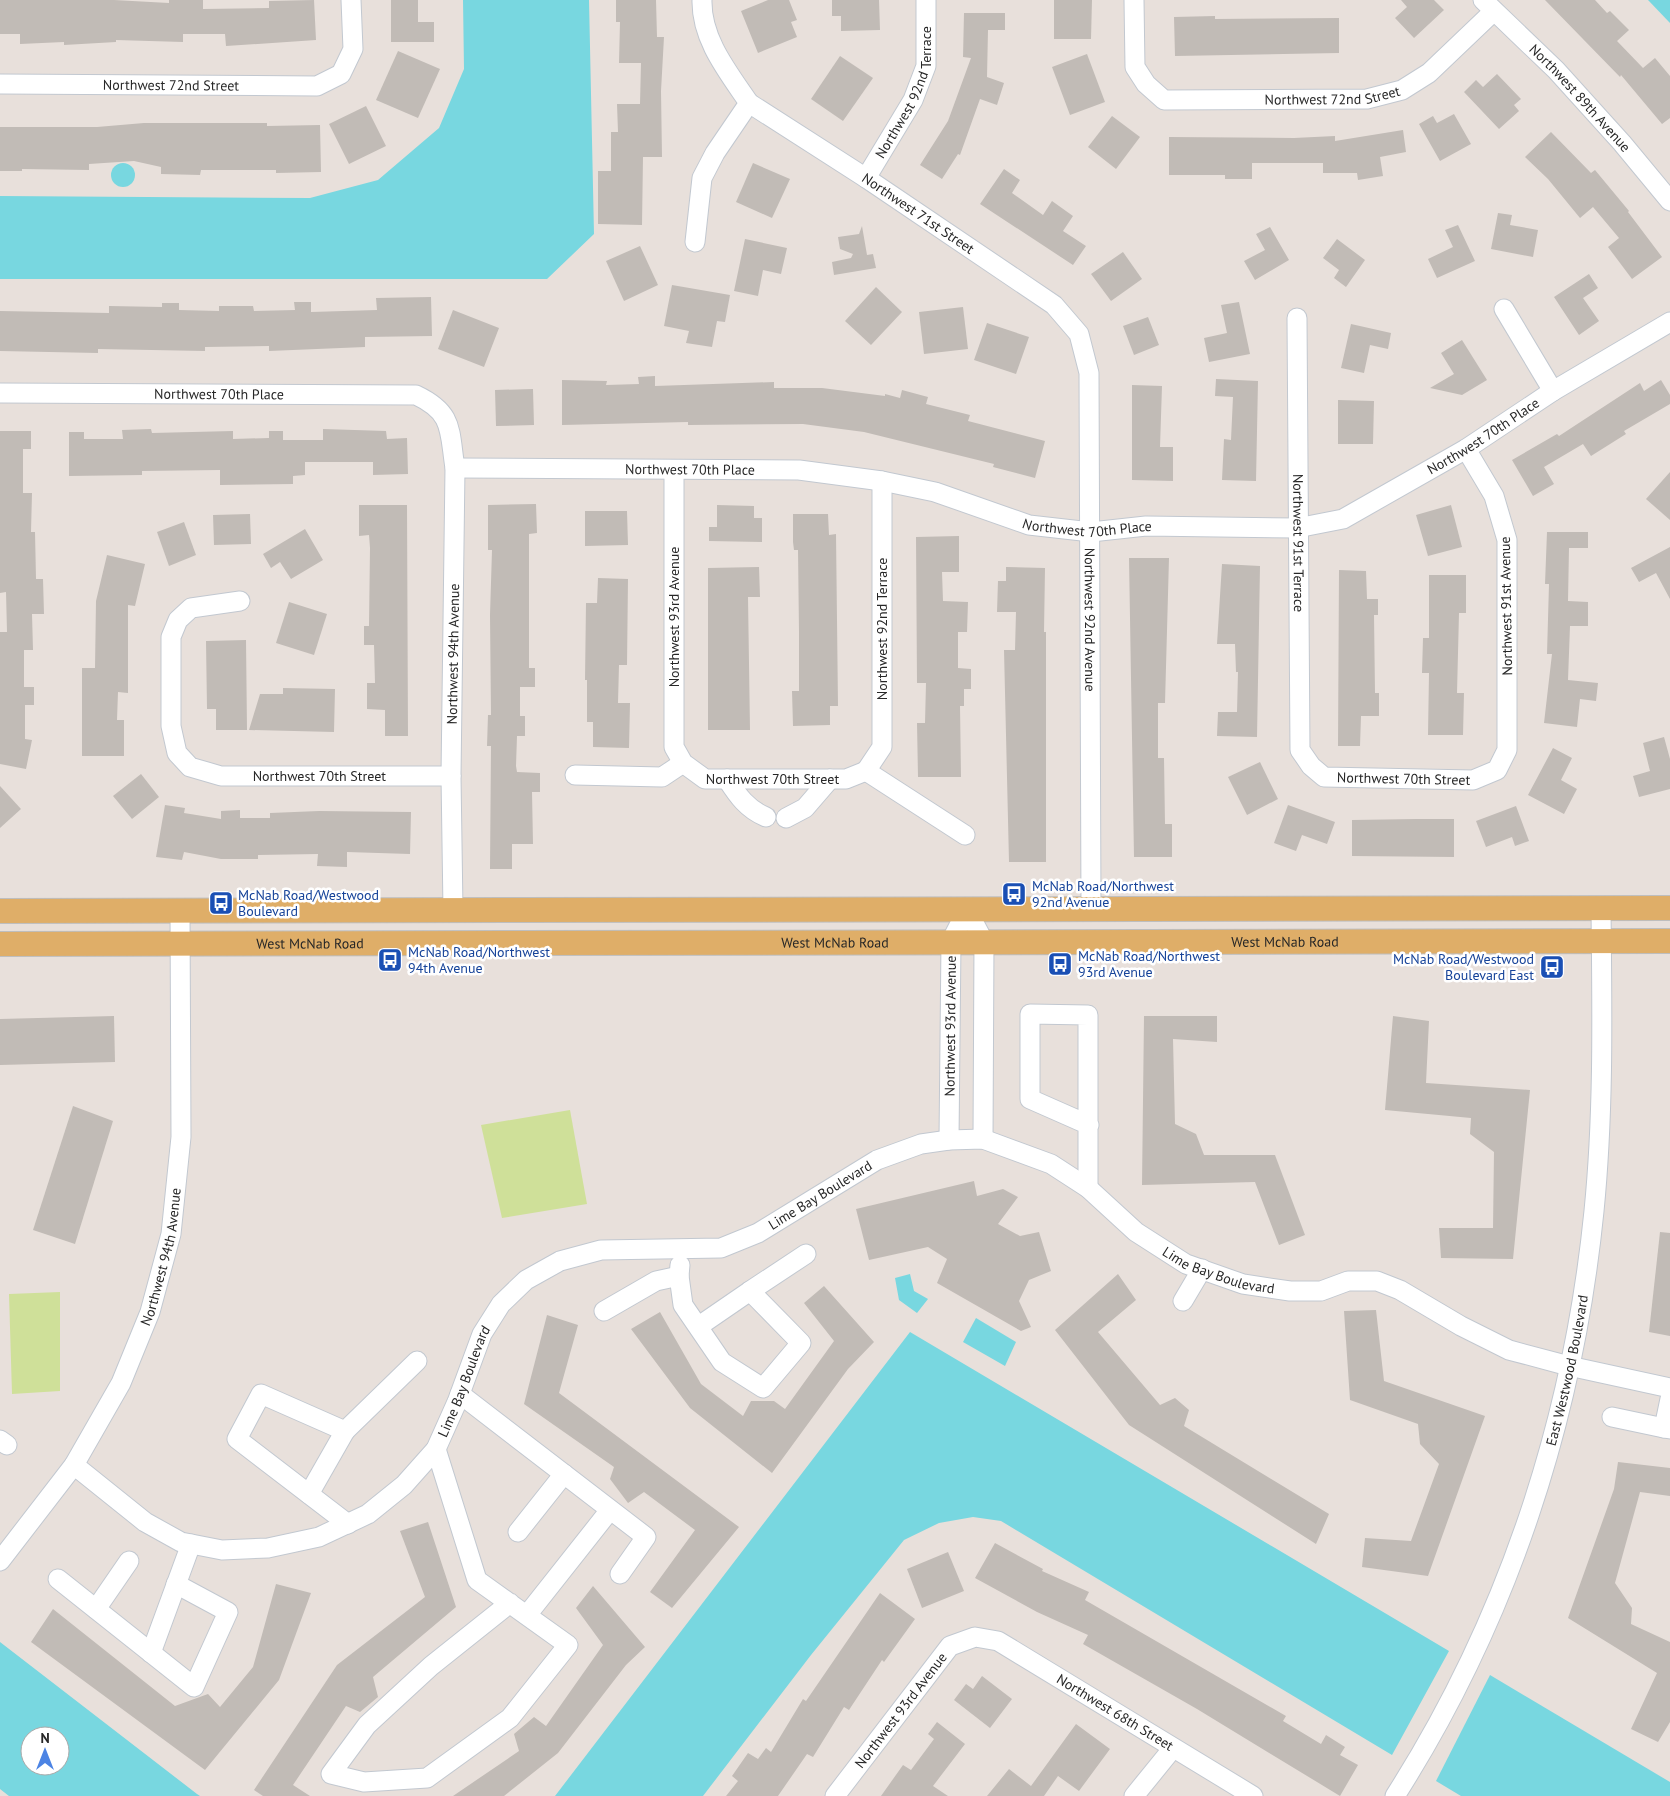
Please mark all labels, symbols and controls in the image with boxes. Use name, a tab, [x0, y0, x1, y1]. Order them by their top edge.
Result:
street label: Northwest 92nd Terrace	[871, 26, 935, 162]
street label: Northwest 89th Avenue	[1525, 40, 1635, 156]
street label: Northwest 72nd Street	[103, 76, 239, 95]
street label: Northwest 72nd Street	[1264, 82, 1402, 109]
street label: Northwest 71st Street	[859, 169, 978, 258]
street label: Northwest 70th Place	[154, 385, 284, 403]
street label: Northwest 70th Place	[1424, 394, 1543, 478]
street label: Northwest 70th Place	[625, 460, 755, 479]
street label: Northwest 91st Terrace	[1289, 474, 1308, 612]
street label: Northwest 70th Place	[1020, 514, 1152, 541]
street label: Northwest 91st Avenue	[1496, 536, 1516, 676]
street label: Northwest 93rd Avenue	[665, 547, 683, 687]
street label: Northwest 92nd Avenue	[1081, 548, 1099, 692]
street label: Northwest 92nd Terrace	[873, 558, 891, 700]
street label: Northwest 94th Avenue	[443, 583, 463, 725]
street label: Northwest 70th Street	[253, 767, 386, 785]
street label: Northwest 70th Street	[1337, 768, 1471, 789]
street label: Northwest 70th Street	[706, 770, 839, 788]
place label: McNab Road/Northwest 92nd Avenue	[1032, 877, 1174, 911]
bus stop icon: McNab Road/Northwest 92nd Avenue	[1001, 881, 1027, 907]
place label: McNab Road/Westwood Boulevard	[238, 886, 379, 920]
bus stop icon: McNab Road/Westwood Boulevard	[208, 890, 234, 916]
street label: West McNab Road	[781, 933, 889, 952]
street label: West McNab Road	[1231, 933, 1339, 951]
street label: West McNab Road	[256, 934, 364, 953]
place label: McNab Road/Northwest 94th Avenue	[408, 943, 550, 977]
bus stop icon: McNab Road/Northwest 94th Avenue	[377, 947, 403, 973]
place label: McNab Road/Northwest 93rd Avenue	[1078, 947, 1220, 981]
place label: McNab Road/Westwood Boulevard East	[1393, 950, 1534, 984]
bus stop icon: McNab Road/Northwest 93rd Avenue	[1047, 951, 1073, 977]
bus stop icon: McNab Road/Westwood Boulevard East	[1539, 954, 1565, 980]
street label: Northwest 93rd Avenue	[940, 955, 960, 1097]
street label: Lime Bay Boulevard	[765, 1156, 875, 1234]
street label: Northwest 94th Avenue	[136, 1187, 185, 1328]
street label: Lime Bay Boulevard	[1159, 1242, 1276, 1298]
street label: East Westwood Boulevard	[1542, 1293, 1592, 1448]
street label: Lime Bay Boulevard	[434, 1322, 494, 1440]
street label: Northwest 93rd Avenue	[851, 1649, 951, 1772]
street label: Northwest 68th Street	[1053, 1670, 1177, 1755]
north arrow	[20, 1726, 70, 1776]
text: N	[40, 1729, 50, 1747]

